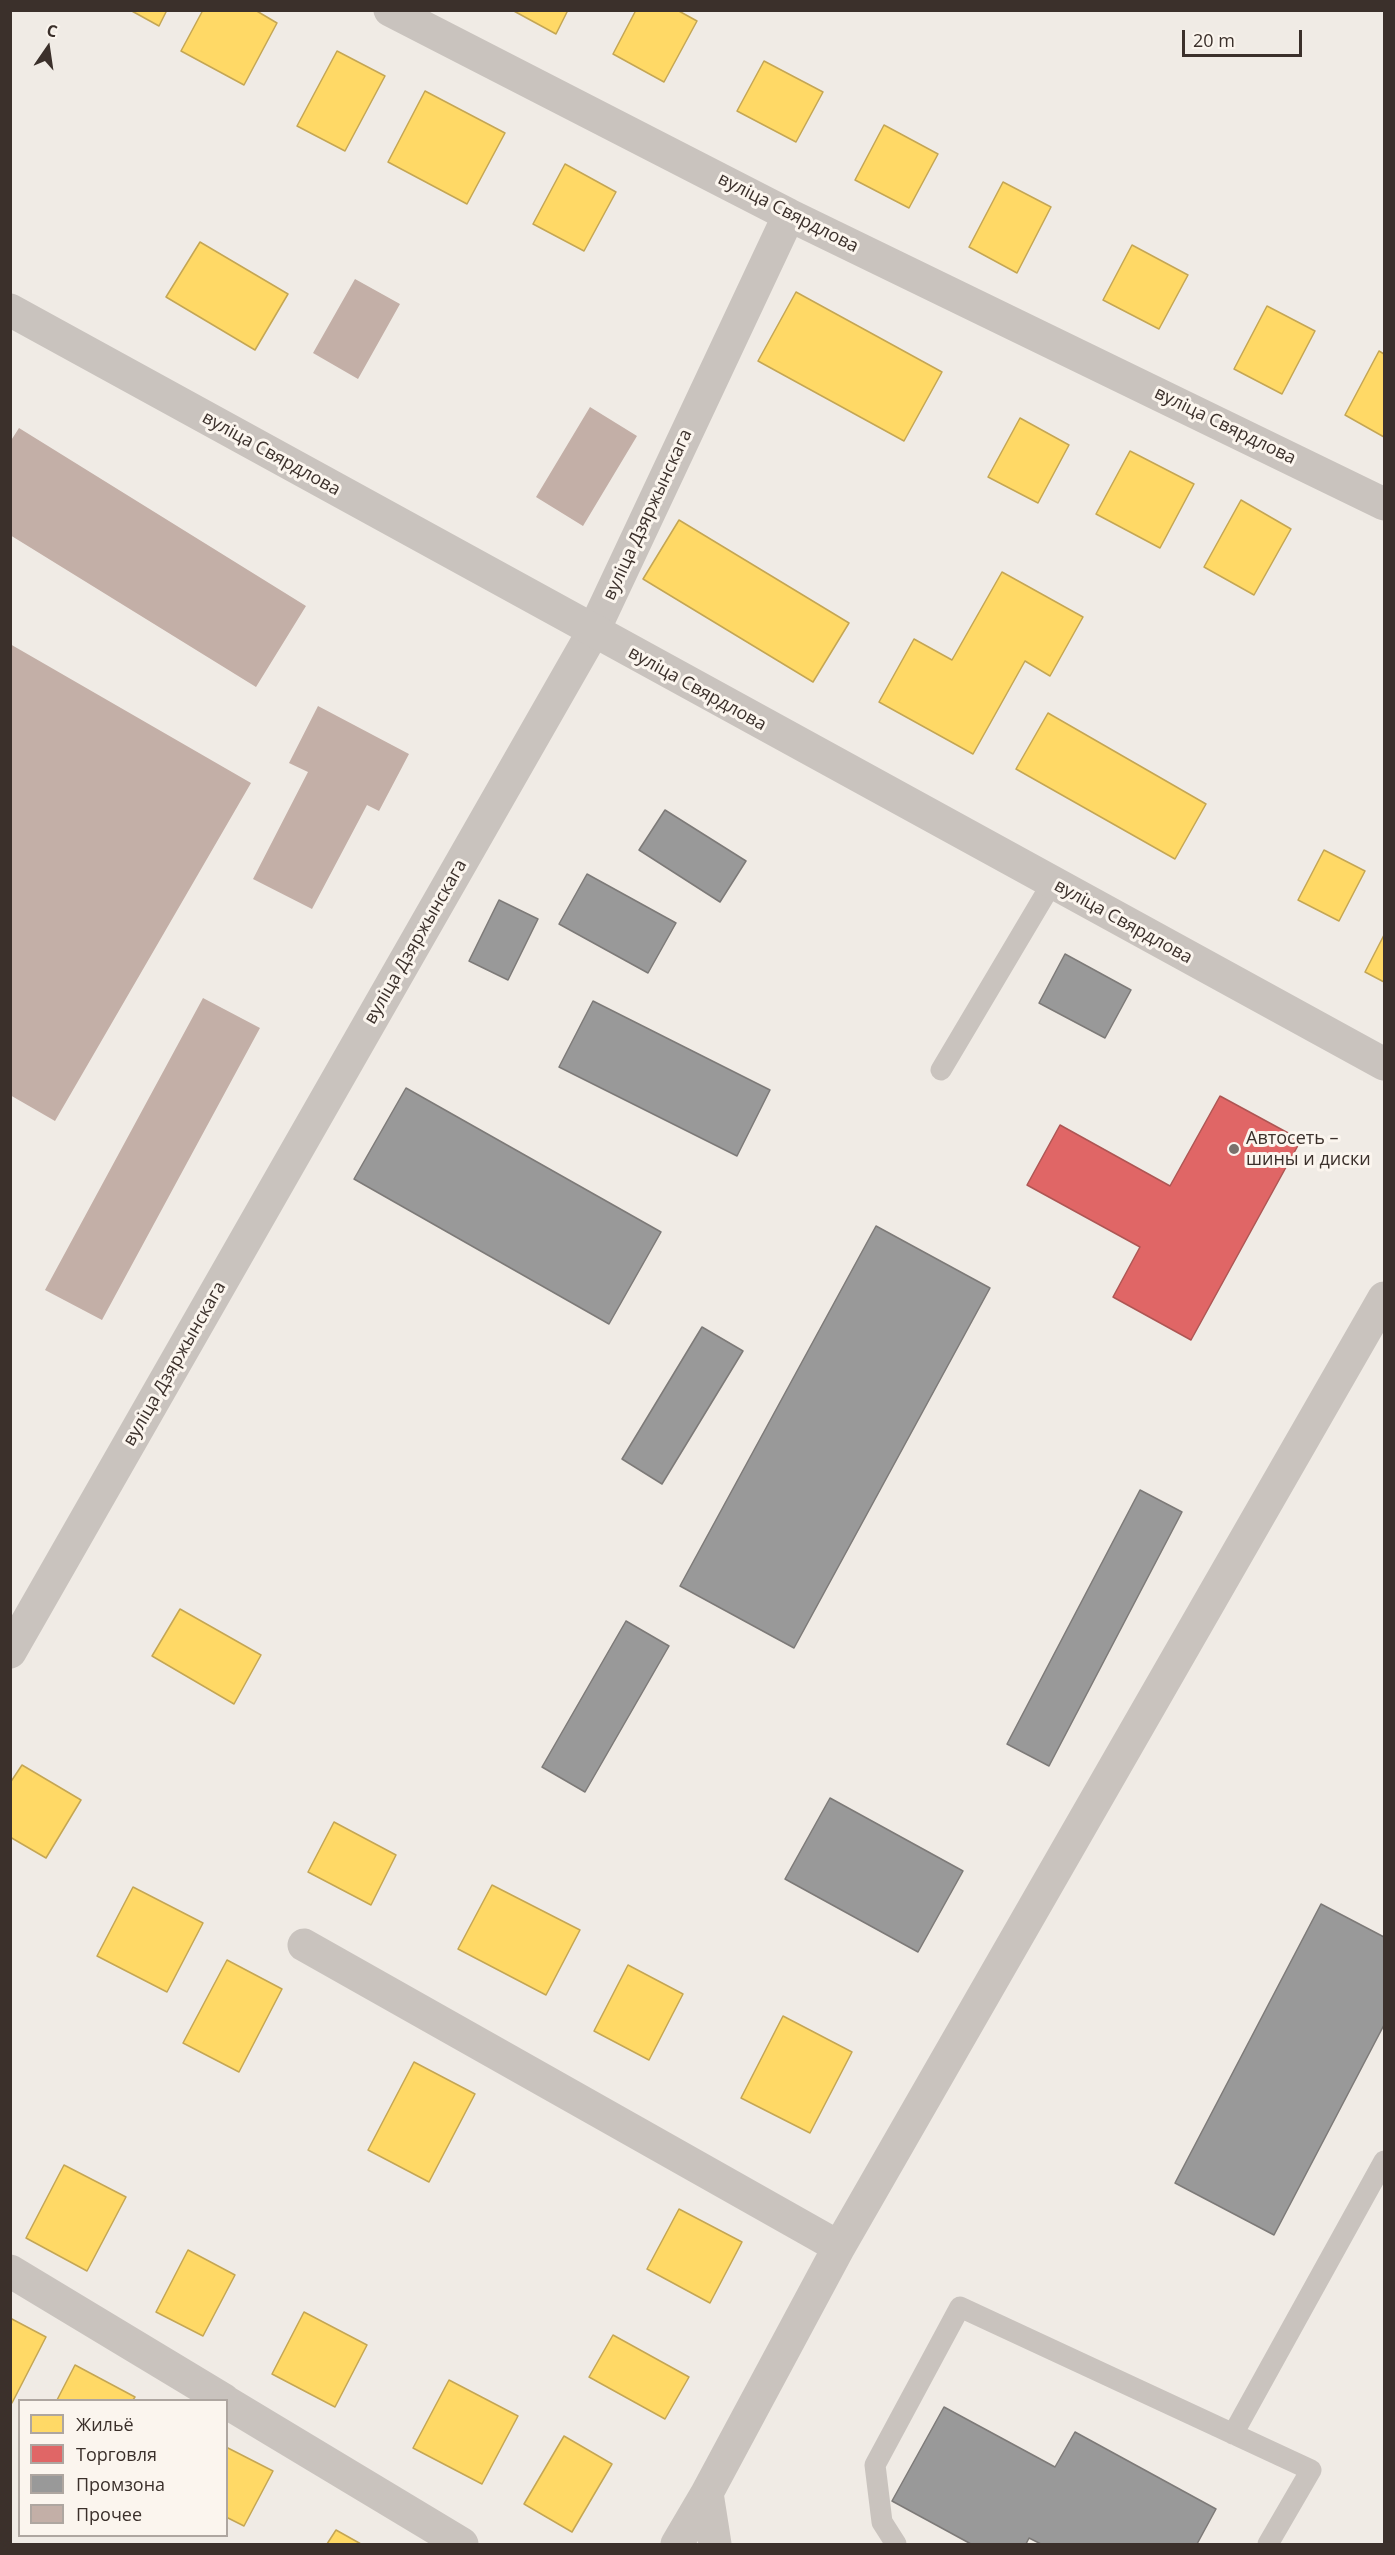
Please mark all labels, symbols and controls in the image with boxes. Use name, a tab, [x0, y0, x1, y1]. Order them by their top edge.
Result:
north arrow	[18, 18, 78, 78]
scale bar	[1185, 18, 1305, 56]
text: С	[45, 19, 59, 42]
text: 20 m	[1193, 28, 1235, 52]
street label: вуліца Свярдлова	[714, 168, 862, 258]
street label: вуліца Свярдлова	[1151, 382, 1299, 470]
street label: вуліца Свярдлова	[198, 407, 344, 501]
street label: вуліца Дзяржынскага	[599, 426, 697, 604]
street label: вуліца Свярдлова	[624, 642, 770, 736]
street label: вуліца Дзяржынскага	[360, 856, 472, 1028]
street label: вуліца Свярдлова	[1050, 875, 1196, 969]
place label: Автосеть – шины и диски	[1246, 1128, 1371, 1170]
marker: Автосеть – шины и диски	[1227, 1142, 1241, 1156]
street label: вуліца Дзяржынскага	[119, 1278, 231, 1450]
legend	[18, 2399, 228, 2537]
text: Жильё	[76, 2412, 134, 2436]
text: Торговля	[76, 2442, 157, 2466]
text: Промзона	[76, 2472, 165, 2496]
text: Прочее	[76, 2502, 142, 2526]

